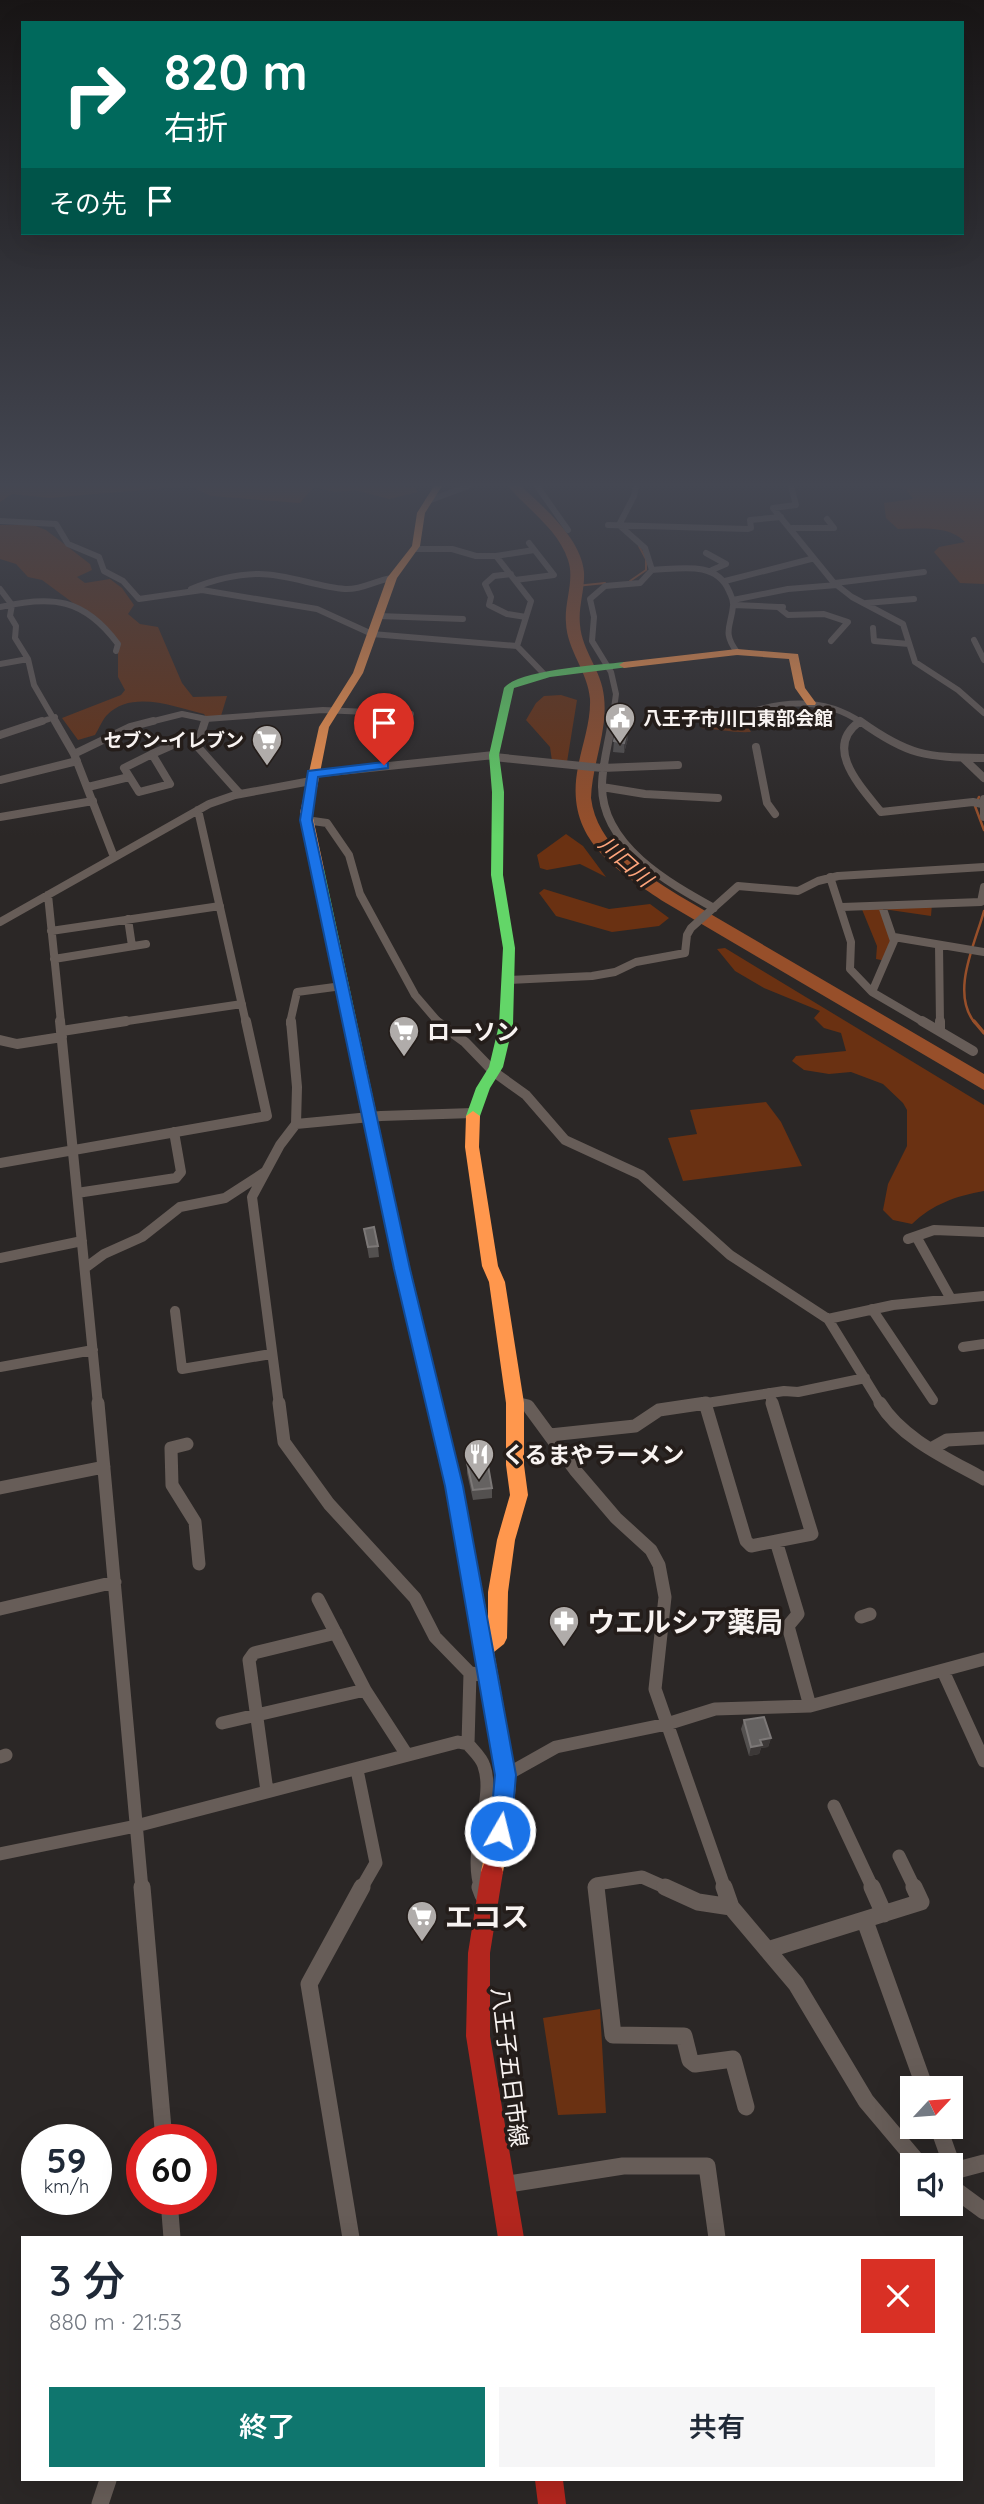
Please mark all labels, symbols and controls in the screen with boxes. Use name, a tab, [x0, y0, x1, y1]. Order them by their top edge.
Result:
text: 820 m	[164, 41, 308, 102]
icon: right	[49, 49, 140, 140]
text: 右折	[164, 107, 228, 147]
icon: arrive	[141, 182, 179, 220]
text: その先	[49, 187, 127, 220]
pin	[354, 693, 414, 765]
public building icon: 八王子市川口東部会館	[603, 701, 637, 745]
icon: arrive	[365, 704, 403, 742]
place label: 八王子市川口東部会館	[643, 706, 833, 730]
supermarket icon: セブン-イレブン	[250, 723, 284, 767]
place label: セブン-イレブン	[103, 728, 244, 752]
water label: 川口川	[594, 830, 660, 893]
supermarket icon: ローソン	[387, 1014, 421, 1058]
place label: ローソン	[427, 1017, 519, 1046]
restaurant icon: くるまやラーメン	[462, 1437, 496, 1481]
place label: くるまやラーメン	[502, 1440, 685, 1469]
pharmacy icon: ウエルシア薬局	[547, 1604, 581, 1648]
place label: ウエルシア薬局	[587, 1604, 783, 1639]
position arrow	[463, 1794, 537, 1868]
supermarket icon: エコス	[405, 1899, 439, 1943]
place label: エコス	[445, 1899, 529, 1934]
street label: 八王子五日市線	[486, 1985, 534, 2149]
north arrow	[900, 2076, 962, 2138]
map controls	[900, 2076, 963, 2216]
speed limit sign: 60	[126, 2124, 217, 2215]
text: 59	[46, 2138, 87, 2182]
button: sound	[900, 2153, 963, 2216]
text: km/h	[44, 2175, 89, 2198]
text: 3 分	[49, 2254, 125, 2307]
button: close	[861, 2259, 935, 2333]
text: 880 m · 21:53	[49, 2307, 182, 2336]
button: 終了	[49, 2387, 485, 2467]
button: 共有	[499, 2387, 935, 2467]

